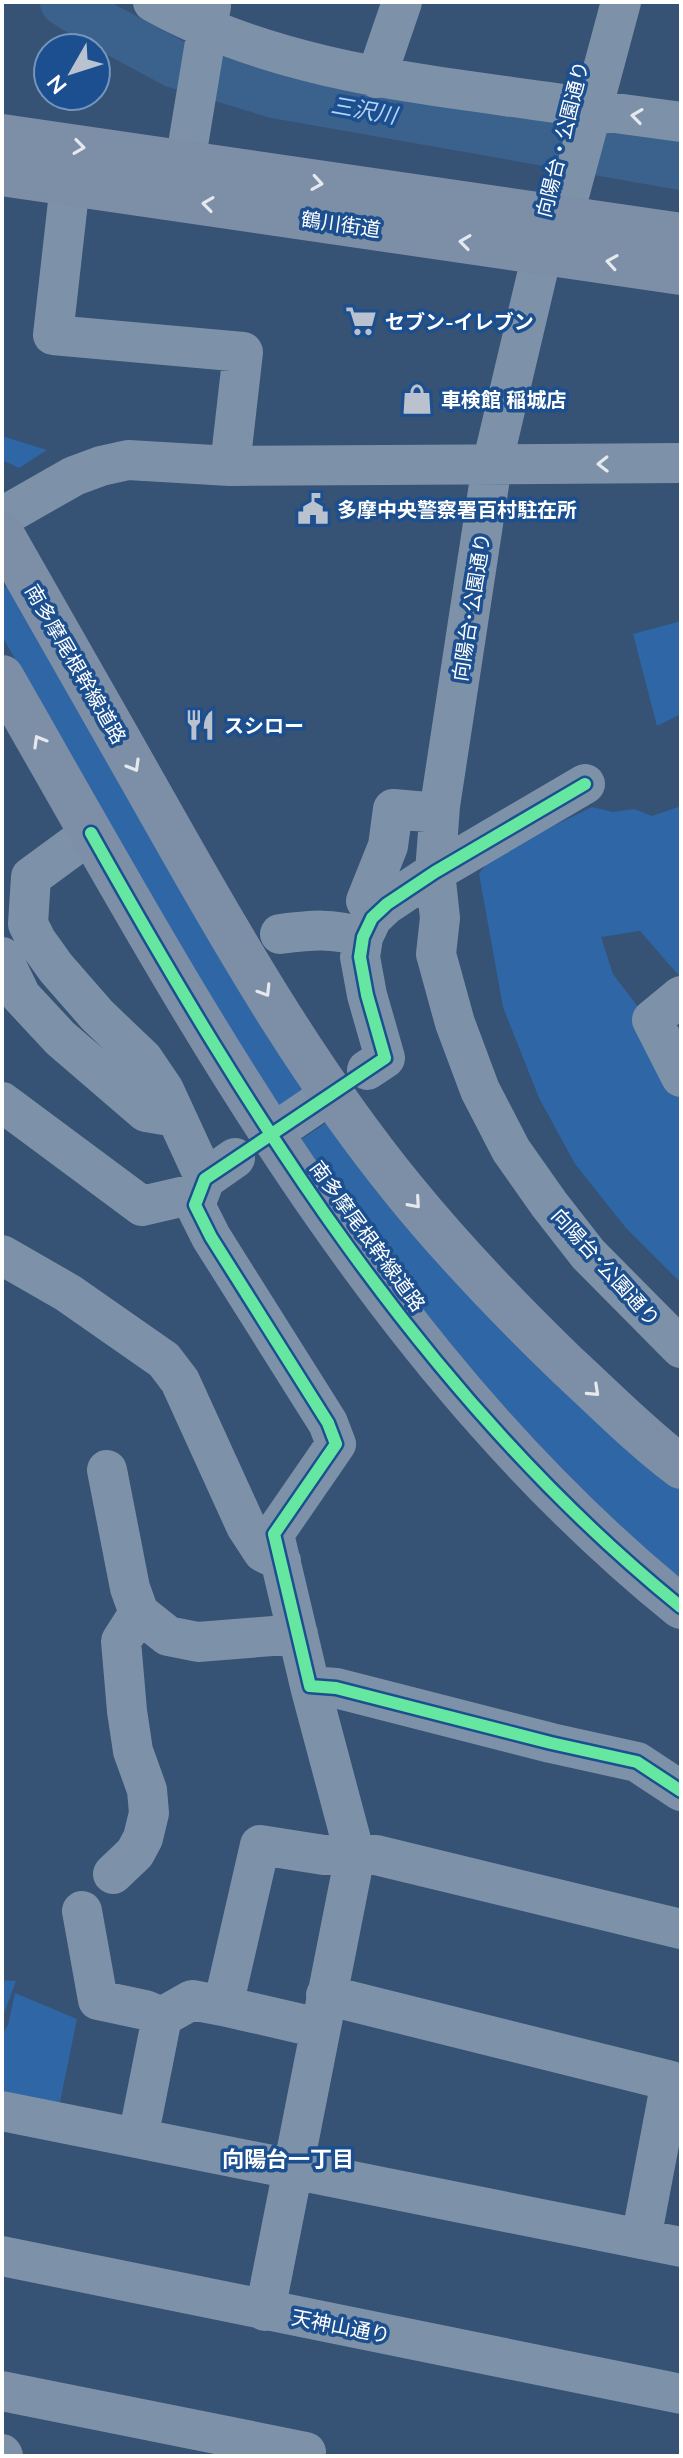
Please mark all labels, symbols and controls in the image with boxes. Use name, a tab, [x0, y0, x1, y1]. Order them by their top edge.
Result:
north arrow	[32, 32, 112, 112]
street label: 向陽台・公園通り	[531, 58, 593, 220]
text: N	[40, 69, 73, 100]
water label: 三沢川	[329, 90, 401, 130]
one-way arrow	[630, 108, 644, 125]
one-way arrow	[72, 138, 86, 155]
one-way arrow	[310, 174, 324, 191]
one-way arrow	[201, 196, 215, 213]
street label: 鶴川街道	[300, 206, 382, 242]
one-way arrow	[458, 234, 472, 251]
one-way arrow	[605, 255, 618, 272]
supermarket icon: セブン-イレブン	[344, 304, 378, 338]
place label: セブン-イレブン	[385, 309, 534, 334]
shop icon: 車検館 稲城店	[400, 382, 434, 416]
place label: 車検館 稲城店	[441, 387, 566, 412]
one-way arrow	[596, 455, 609, 473]
public building icon: 多摩中央警察署百村駐在所	[296, 492, 330, 526]
place label: 多摩中央警察署百村駐在所	[337, 497, 577, 522]
street label: 向陽台･公園通り	[447, 531, 495, 683]
street label: 南多摩尾根幹線道路	[20, 580, 132, 748]
restaurant icon: スシロー	[183, 708, 217, 742]
place label: スシロー	[224, 713, 304, 738]
one-way arrow	[33, 735, 49, 750]
one-way arrow	[124, 757, 140, 772]
one-way arrow	[255, 982, 270, 997]
street label: 南多摩尾根幹線道路	[305, 1156, 431, 1316]
one-way arrow	[405, 1193, 420, 1208]
street label: 向陽台･公園通り	[547, 1203, 665, 1331]
one-way arrow	[585, 1381, 600, 1395]
district label: 向陽台一丁目	[222, 2145, 354, 2173]
street label: 天神山通り	[290, 2304, 392, 2348]

